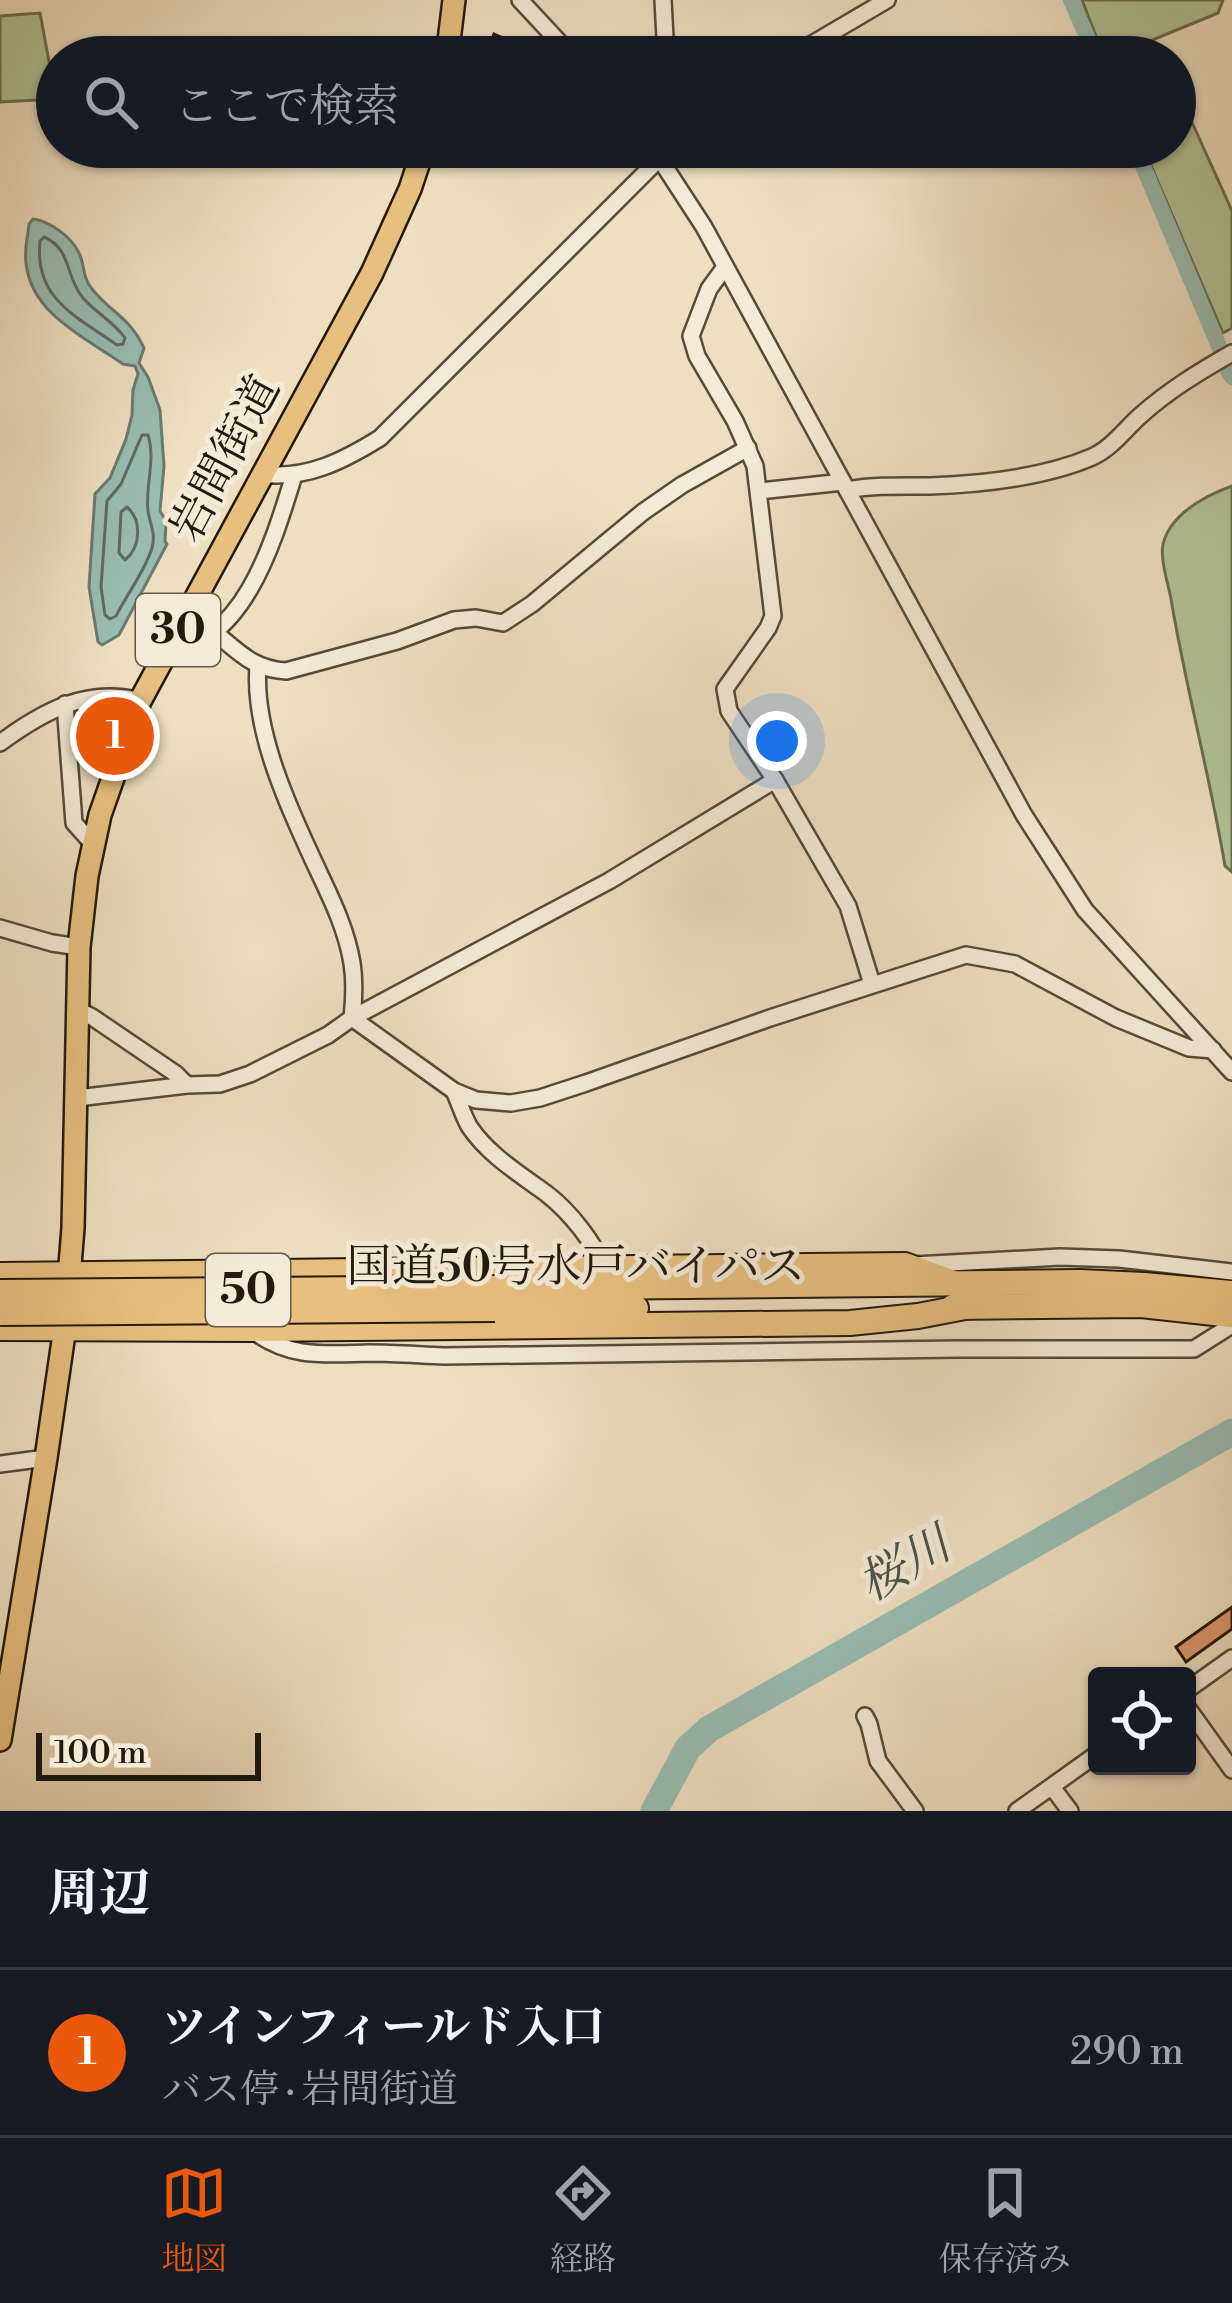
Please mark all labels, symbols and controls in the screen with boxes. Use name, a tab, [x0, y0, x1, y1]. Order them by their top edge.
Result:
search box	[36, 36, 1196, 168]
icon: search	[78, 69, 144, 135]
text: ここで検索	[174, 79, 399, 136]
street label: 岩間街道	[159, 366, 293, 552]
road number: 30	[136, 594, 220, 666]
pin: 1	[76, 691, 154, 781]
your location	[747, 711, 807, 771]
street label: 国道50号水戸バイパス	[347, 1239, 805, 1296]
road number: 50	[206, 1254, 290, 1326]
water label: 桜川	[848, 1514, 966, 1616]
map controls	[1088, 1667, 1196, 1775]
button: locate	[1088, 1667, 1196, 1775]
scale bar	[36, 1727, 261, 1780]
text: 100 m	[54, 1733, 147, 1774]
text: 周辺	[48, 1863, 150, 1927]
text: ツインフィールド入口	[162, 2000, 605, 2057]
text: 1	[78, 2028, 96, 2077]
text: 290 m	[1070, 2028, 1184, 2077]
text: バス停 · 岩間街道	[162, 2066, 458, 2115]
tab: 地図	[161, 2160, 227, 2281]
tab: 経路	[550, 2160, 616, 2281]
tab: 保存済み	[939, 2160, 1071, 2281]

